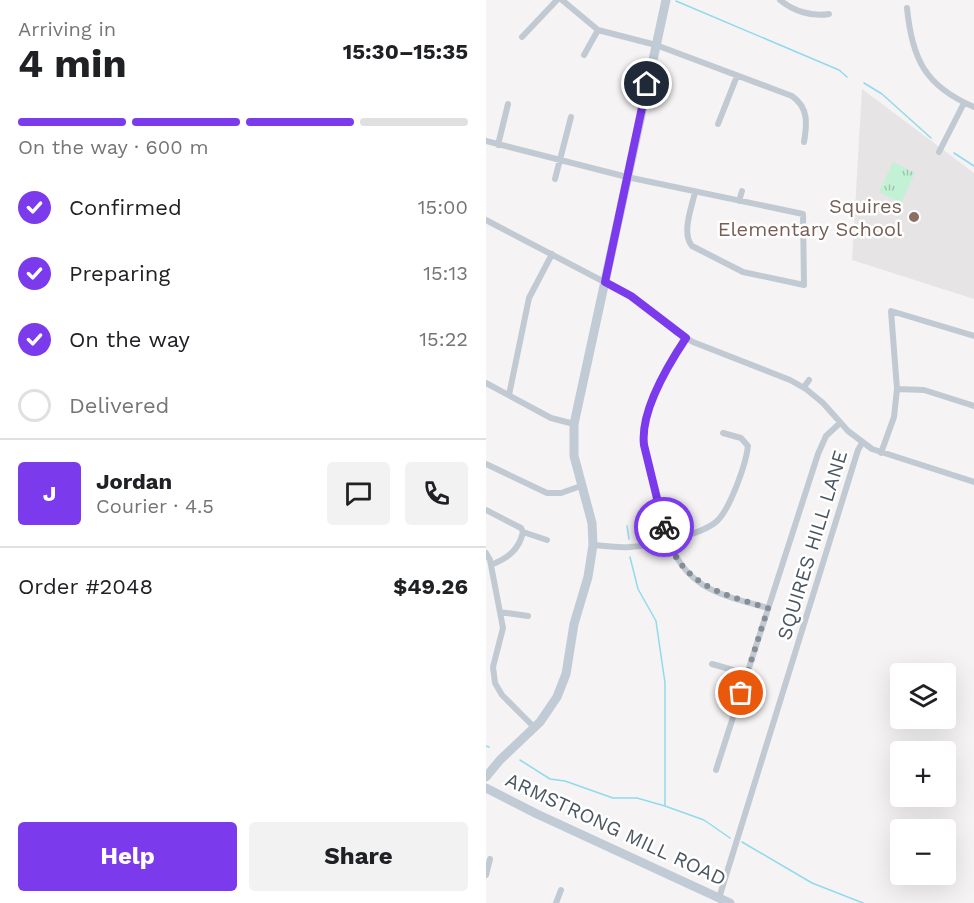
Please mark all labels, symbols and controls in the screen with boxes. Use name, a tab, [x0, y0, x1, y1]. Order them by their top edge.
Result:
text: Arriving in	[18, 17, 116, 41]
text: 15:30–15:35	[343, 39, 468, 64]
text: 4 min	[18, 41, 127, 86]
pin	[621, 58, 672, 109]
icon: home	[630, 67, 663, 100]
text: On the way · 600 m	[18, 135, 208, 159]
icon: check	[18, 191, 51, 224]
place label: Squires Elementary School	[718, 194, 902, 241]
text: Confirmed	[69, 195, 182, 220]
text: 15:00	[418, 195, 468, 219]
marker: Squires Elementary School	[907, 210, 921, 224]
icon: check	[18, 257, 51, 290]
text: Preparing	[69, 261, 170, 286]
text: 15:13	[423, 261, 468, 285]
icon: check	[18, 323, 51, 356]
text: On the way	[69, 327, 190, 352]
text: 15:22	[419, 327, 468, 351]
text: Delivered	[69, 393, 169, 418]
street label: SQUIRES HILL LANE	[772, 447, 852, 643]
button: chat	[327, 462, 390, 525]
button: phone	[405, 462, 468, 525]
text: Jordan	[96, 469, 172, 494]
text: J	[43, 481, 56, 506]
text: Courier · 4.5	[96, 494, 214, 518]
courier	[634, 497, 694, 557]
icon: bike	[648, 511, 681, 544]
text: Order #2048	[18, 574, 153, 599]
text: $49.26	[393, 574, 468, 599]
map controls	[890, 663, 956, 885]
button: layers	[890, 663, 956, 729]
pin	[715, 667, 766, 718]
icon: bag	[724, 676, 757, 709]
button: +	[890, 741, 956, 807]
street label: ARMSTRONG MILL ROAD	[502, 767, 730, 891]
button: −	[890, 819, 956, 885]
button: Help	[18, 822, 237, 891]
button: Share	[249, 822, 468, 891]

